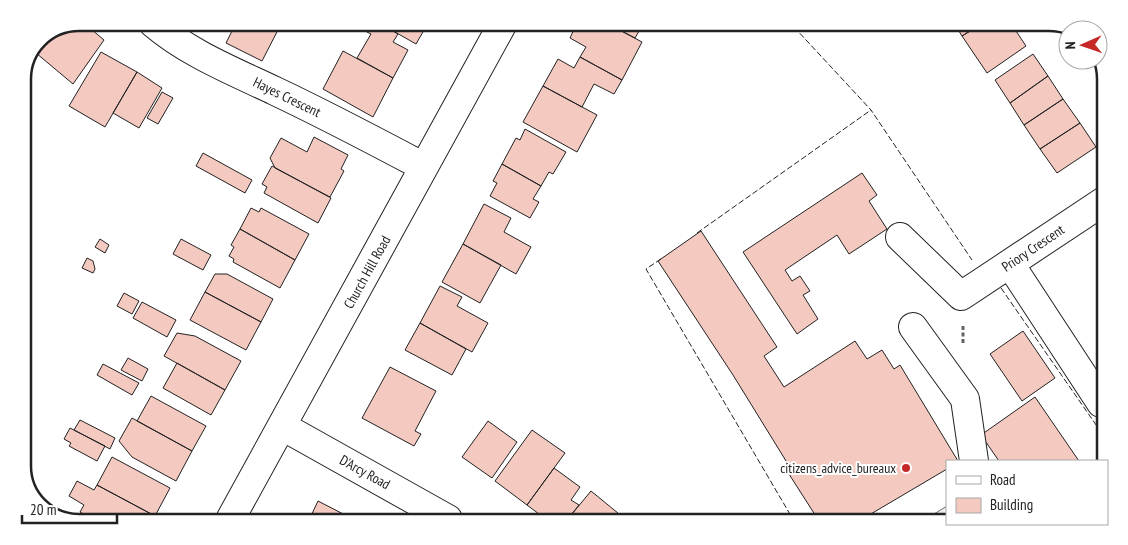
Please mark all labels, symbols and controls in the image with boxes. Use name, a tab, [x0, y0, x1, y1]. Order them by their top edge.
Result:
north arrow	[1058, 20, 1108, 70]
text: N	[1061, 41, 1079, 50]
street label: Hayes Crescent	[250, 73, 324, 121]
street label: Priory Crescent	[998, 220, 1068, 275]
street label: Church Hill Road	[340, 232, 394, 312]
street label: D'Arcy Road	[337, 451, 393, 493]
place label: citizens_advice_bureaux	[780, 459, 896, 477]
legend	[946, 460, 1108, 525]
marker: citizens_advice_bureaux	[900, 462, 912, 474]
text: Road	[990, 470, 1016, 489]
scale bar	[22, 492, 118, 524]
text: Building	[990, 495, 1033, 514]
text: 20 m	[30, 500, 56, 519]

